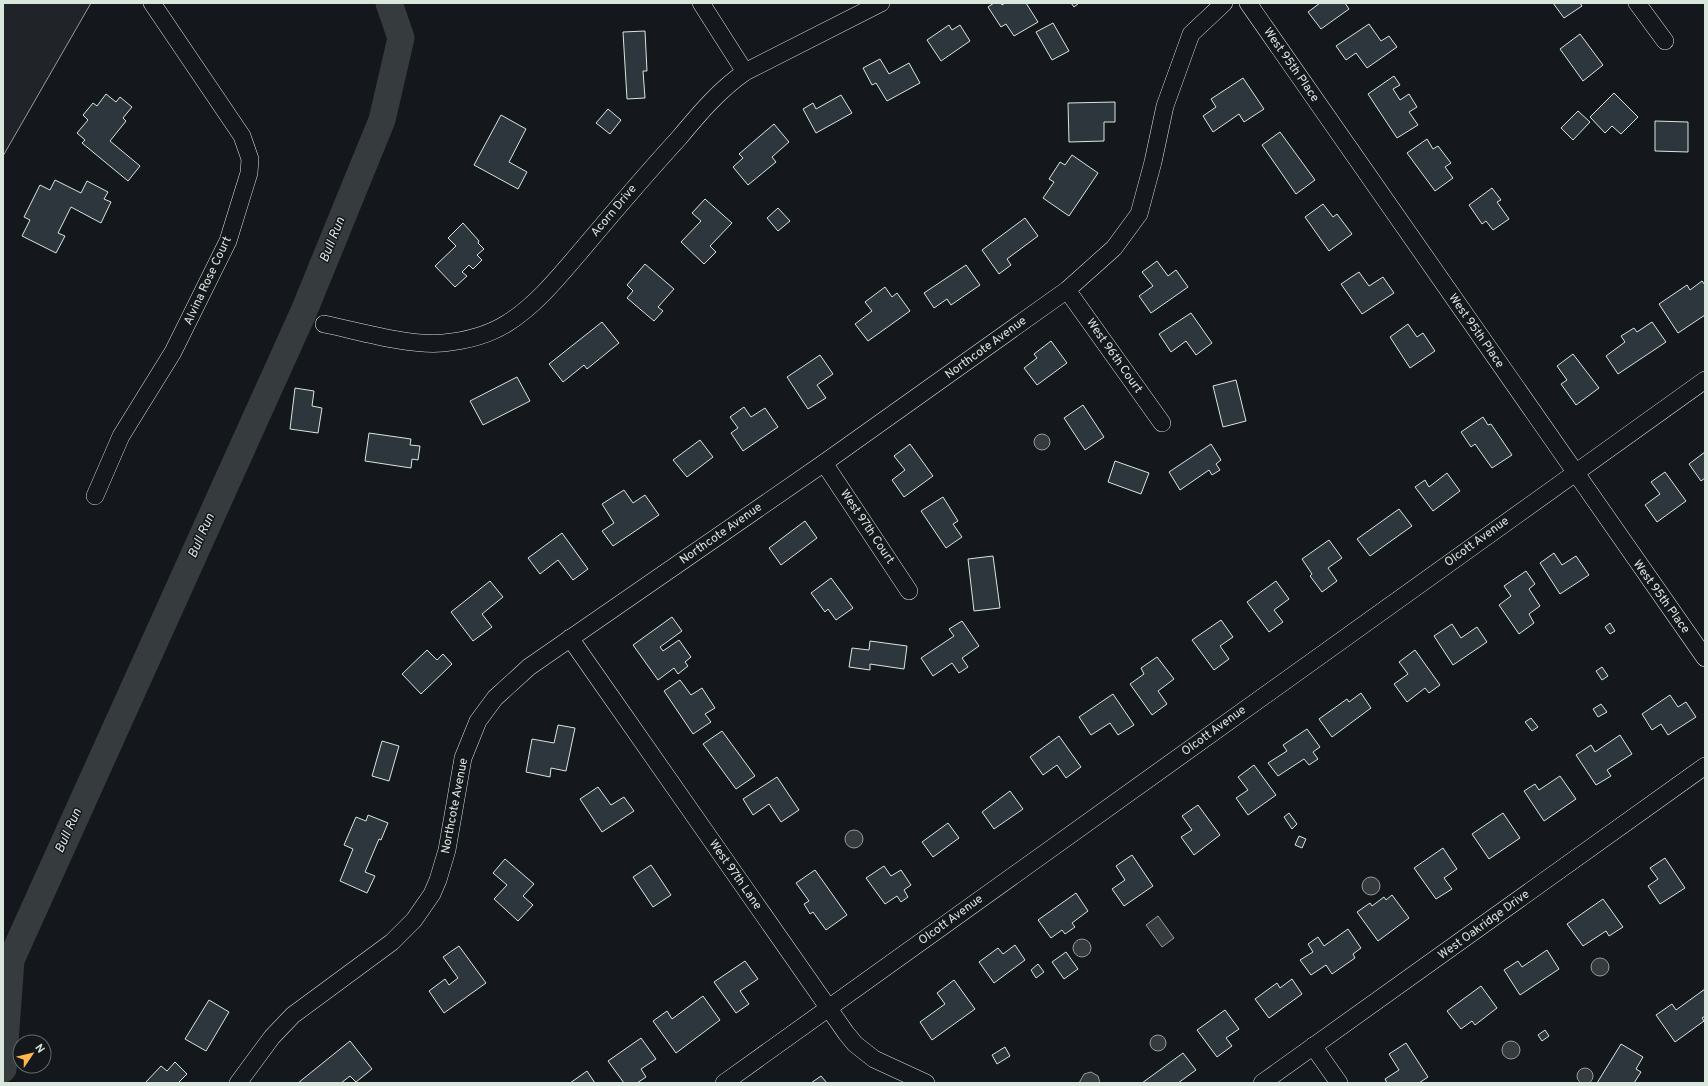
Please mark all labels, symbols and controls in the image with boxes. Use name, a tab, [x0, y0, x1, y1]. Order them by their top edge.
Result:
street label: West 95th Place	[1259, 25, 1323, 105]
street label: Acorn Drive	[588, 182, 640, 240]
water label: Bull Run	[317, 215, 349, 265]
street label: Alvina Rose Court	[180, 234, 236, 328]
street label: West 95th Place	[1444, 291, 1508, 371]
street label: Northcote Avenue	[942, 313, 1030, 383]
street label: West 96th Court	[1082, 315, 1146, 397]
street label: West 97th Court	[836, 487, 898, 567]
street label: Northcote Avenue	[677, 500, 765, 568]
water label: Bull Run	[185, 511, 219, 561]
street label: Olcott Avenue	[1442, 513, 1512, 571]
street label: West 95th Place	[1629, 557, 1693, 637]
street label: Olcott Avenue	[1179, 702, 1249, 760]
street label: Northcote Avenue	[438, 757, 472, 855]
water label: Bull Run	[52, 806, 86, 856]
street label: West 97th Lane	[705, 837, 765, 913]
street label: West Oakridge Drive	[1435, 886, 1533, 964]
street label: Olcott Avenue	[916, 891, 986, 949]
north arrow	[12, 1034, 52, 1074]
text: N	[31, 1042, 47, 1056]

